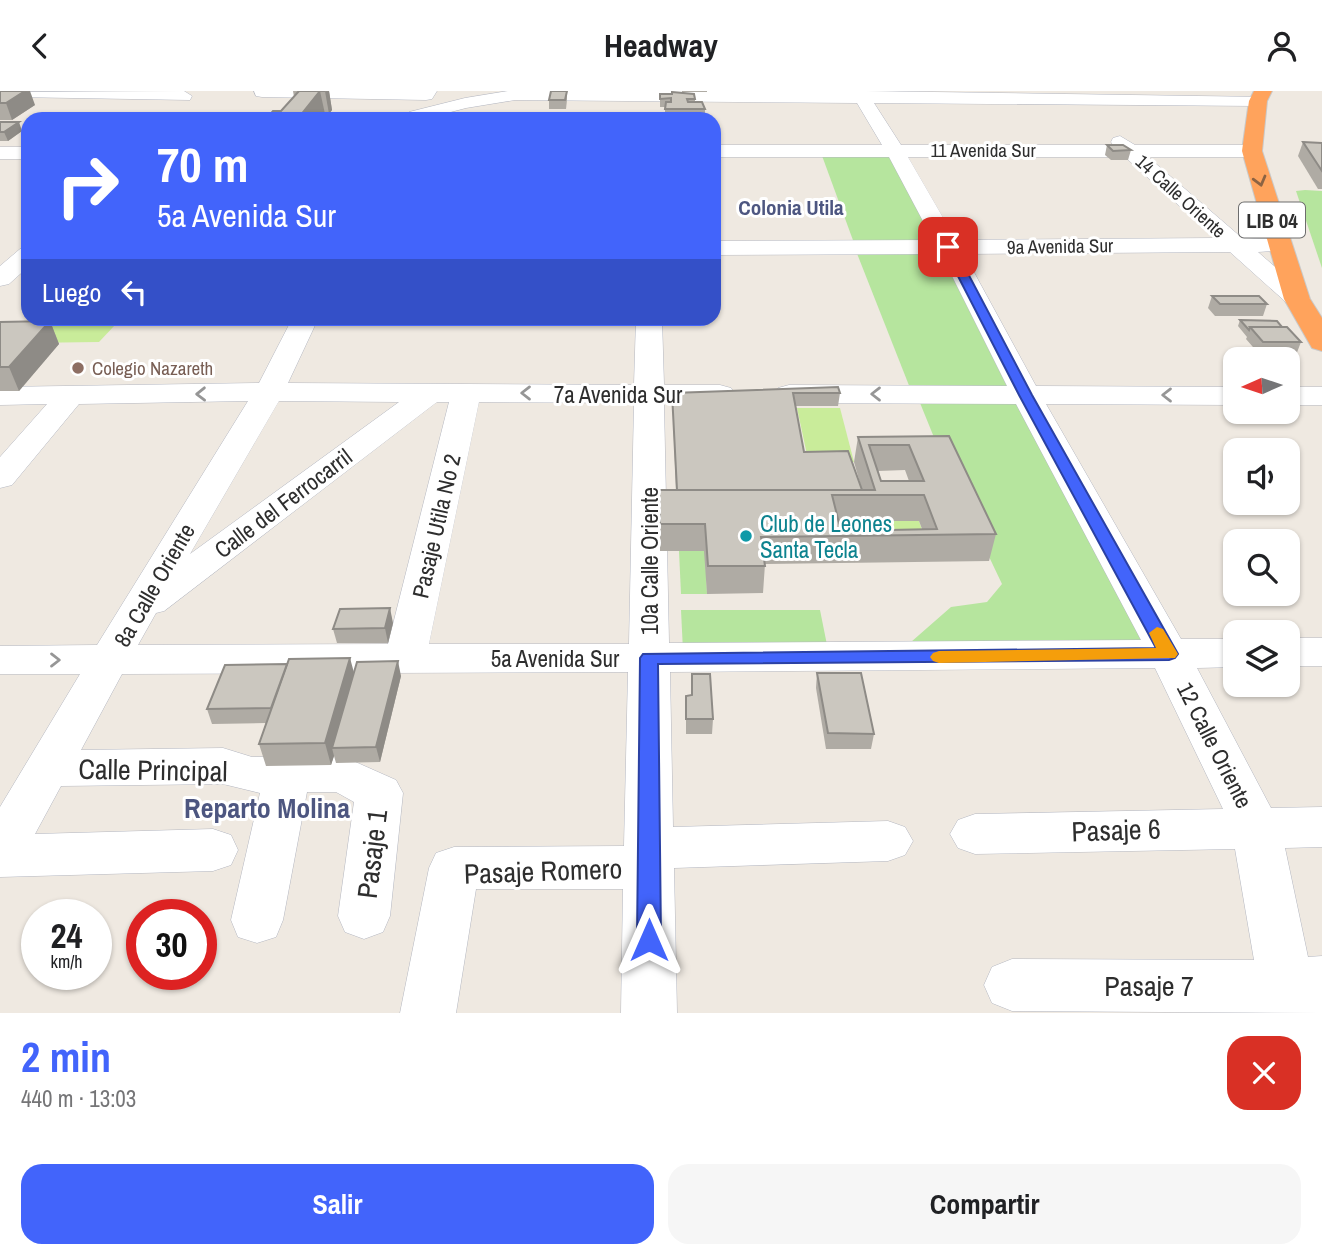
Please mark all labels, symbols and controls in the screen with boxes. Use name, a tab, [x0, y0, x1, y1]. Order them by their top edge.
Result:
text: Headway	[604, 24, 718, 67]
icon: back	[21, 27, 59, 65]
icon: person	[1263, 27, 1301, 65]
text: 70 m	[157, 131, 249, 197]
street label: 11 Avenida Sur	[930, 137, 1036, 163]
icon: right	[42, 140, 133, 231]
street label: 14 Calle Oriente	[1130, 148, 1232, 244]
one-way arrow	[1252, 175, 1266, 187]
district label: Colonia Utila	[738, 193, 844, 222]
text: 5a Avenida Sur	[157, 194, 336, 237]
road number: LIB 04	[1239, 202, 1305, 237]
pin	[918, 217, 978, 277]
icon: arrive	[929, 228, 967, 266]
street label: 9a Avenida Sur	[1007, 232, 1114, 260]
icon: left	[115, 273, 153, 311]
text: Luego	[42, 275, 101, 310]
north arrow	[1223, 347, 1300, 423]
map controls	[1223, 347, 1300, 697]
place label: Colegio Nazareth	[92, 355, 213, 381]
marker: Colegio Nazareth	[70, 360, 86, 376]
street label: 7a Avenida Sur	[554, 379, 683, 410]
one-way arrow	[520, 385, 531, 401]
one-way arrow	[195, 386, 206, 401]
one-way arrow	[870, 386, 881, 402]
one-way arrow	[1162, 387, 1172, 403]
button: sound	[1223, 438, 1300, 515]
street label: Calle del Ferrocarril	[208, 441, 358, 565]
street label: Pasaje Utila No 2	[404, 451, 468, 601]
street label: 10a Calle Oriente	[634, 487, 665, 635]
place label: Club de Leones Santa Tecla	[760, 508, 892, 565]
street label: 8a Calle Oriente	[106, 518, 202, 652]
marker: Club de Leones Santa Tecla	[738, 528, 754, 544]
button: search	[1223, 529, 1300, 606]
button: layers	[1223, 620, 1300, 697]
street label: 5a Avenida Sur	[491, 643, 620, 674]
one-way arrow	[50, 652, 61, 667]
street label: 12 Calle Oriente	[1170, 677, 1260, 813]
street label: Calle Principal	[78, 750, 228, 790]
district label: Reparto Molina	[184, 789, 350, 827]
street label: Pasaje 1	[348, 807, 396, 901]
street label: Pasaje 6	[1071, 809, 1161, 851]
street label: Pasaje Romero	[463, 849, 623, 893]
speed limit sign: 30	[126, 899, 217, 990]
position arrow	[612, 903, 686, 977]
text: 24	[51, 912, 82, 959]
text: km/h	[51, 949, 83, 974]
street label: Pasaje 7	[1104, 967, 1194, 1005]
text: 2 min	[21, 1029, 111, 1085]
button: close	[1227, 1036, 1301, 1110]
text: 440 m · 13:03	[21, 1083, 136, 1114]
button: Salir	[21, 1164, 654, 1244]
button: Compartir	[668, 1164, 1301, 1244]

